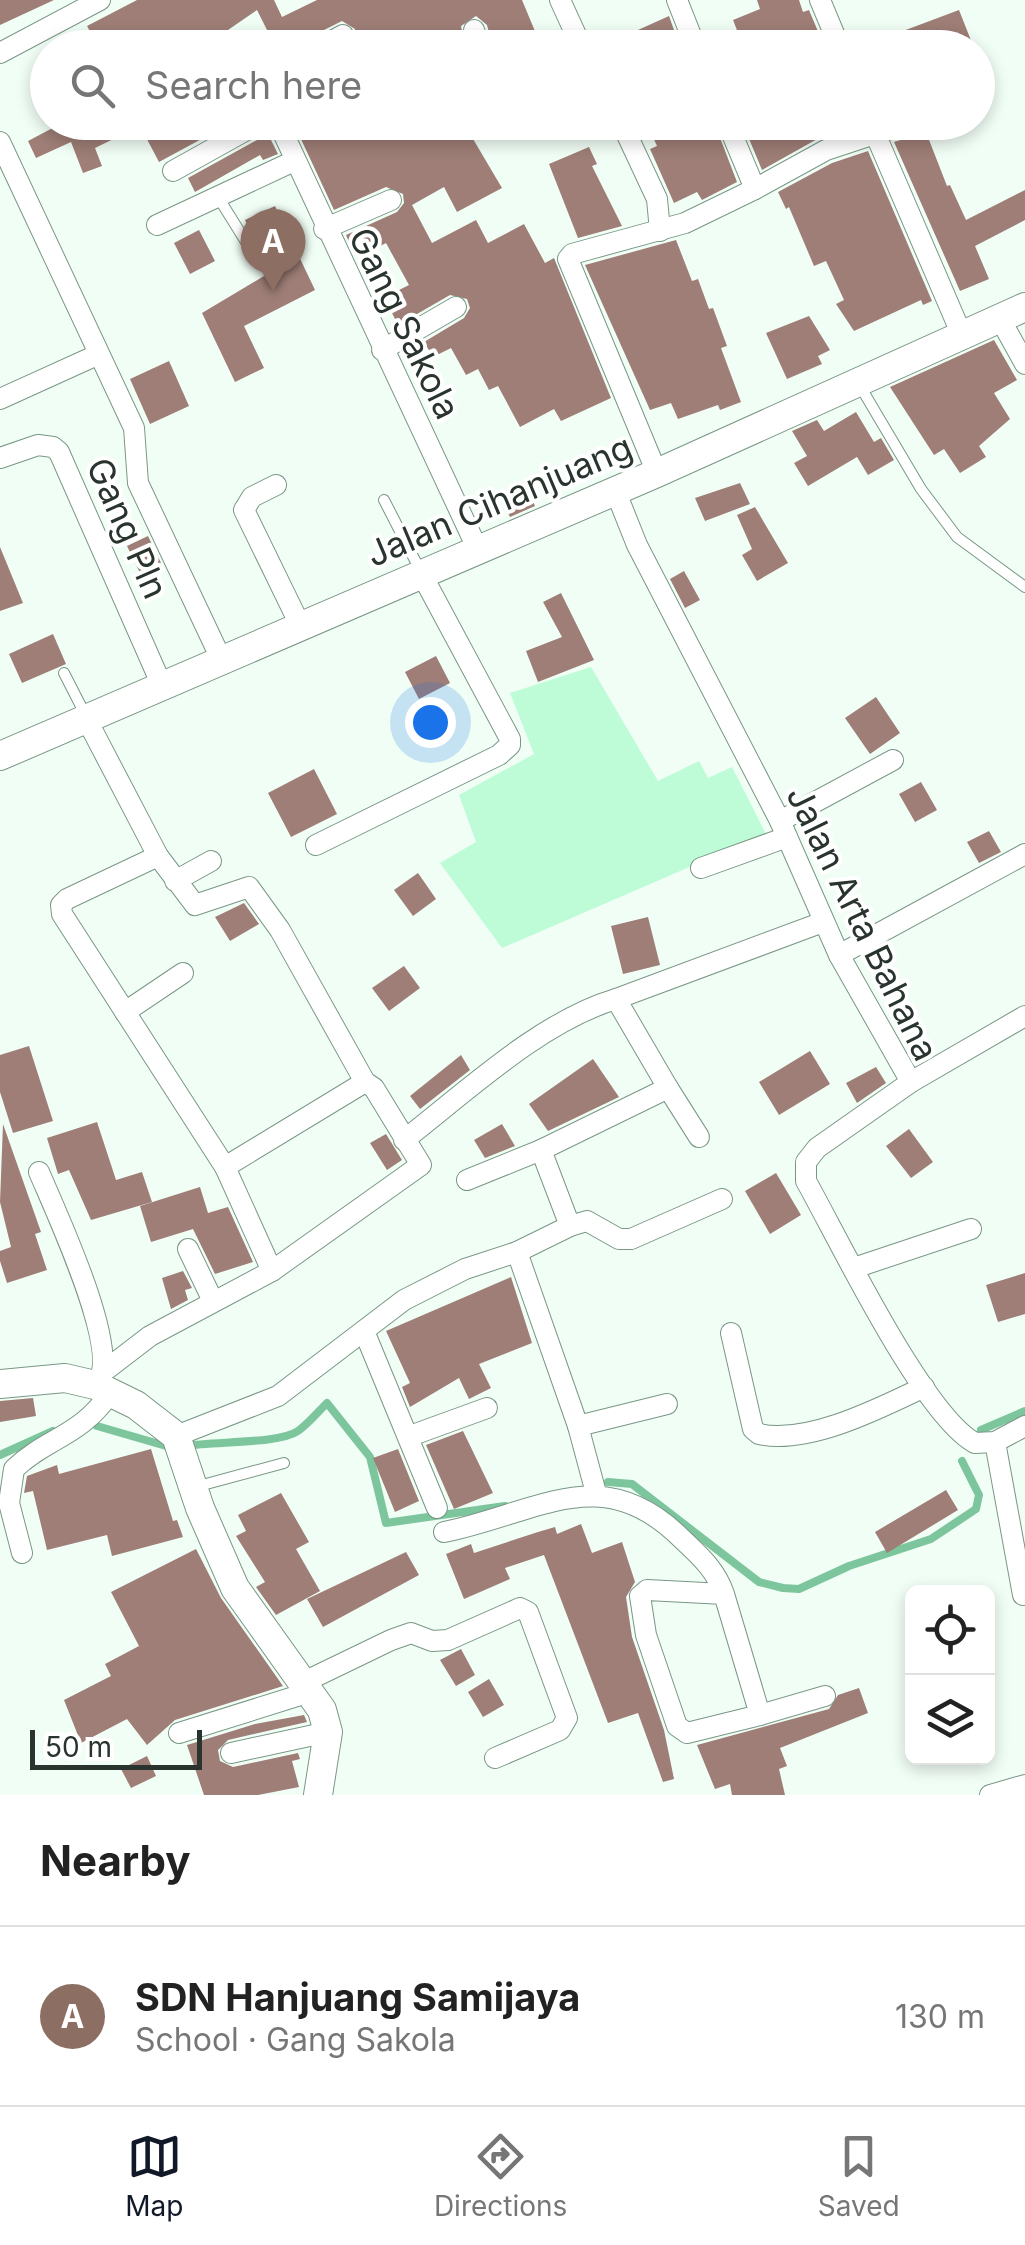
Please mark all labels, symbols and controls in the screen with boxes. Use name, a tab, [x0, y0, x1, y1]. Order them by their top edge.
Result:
search box	[30, 30, 995, 140]
icon: search	[65, 58, 120, 113]
text: Search here	[145, 62, 362, 108]
pin: A	[240, 208, 306, 291]
street label: Gang Sakola	[341, 221, 469, 425]
street label: Jalan Cihanjuang	[360, 425, 638, 575]
street label: Gang Pln	[78, 451, 178, 605]
your location	[405, 697, 456, 748]
street label: Jalan Arta Bahana	[778, 779, 948, 1067]
map controls	[905, 1585, 995, 1765]
button: locate	[905, 1585, 995, 1675]
button: layers	[905, 1675, 995, 1765]
scale bar	[30, 1725, 202, 1770]
text: 50 m	[45, 1730, 112, 1764]
text: Nearby	[40, 1835, 191, 1886]
text: SDN Hanjuang Samijaya	[135, 1974, 580, 2020]
text: A	[61, 1997, 84, 2036]
text: 130 m	[895, 1997, 985, 2036]
text: School · Gang Sakola	[135, 2020, 456, 2059]
tab: Map	[125, 2129, 183, 2223]
tab: Directions	[434, 2129, 567, 2223]
tab: Saved	[818, 2129, 900, 2223]

